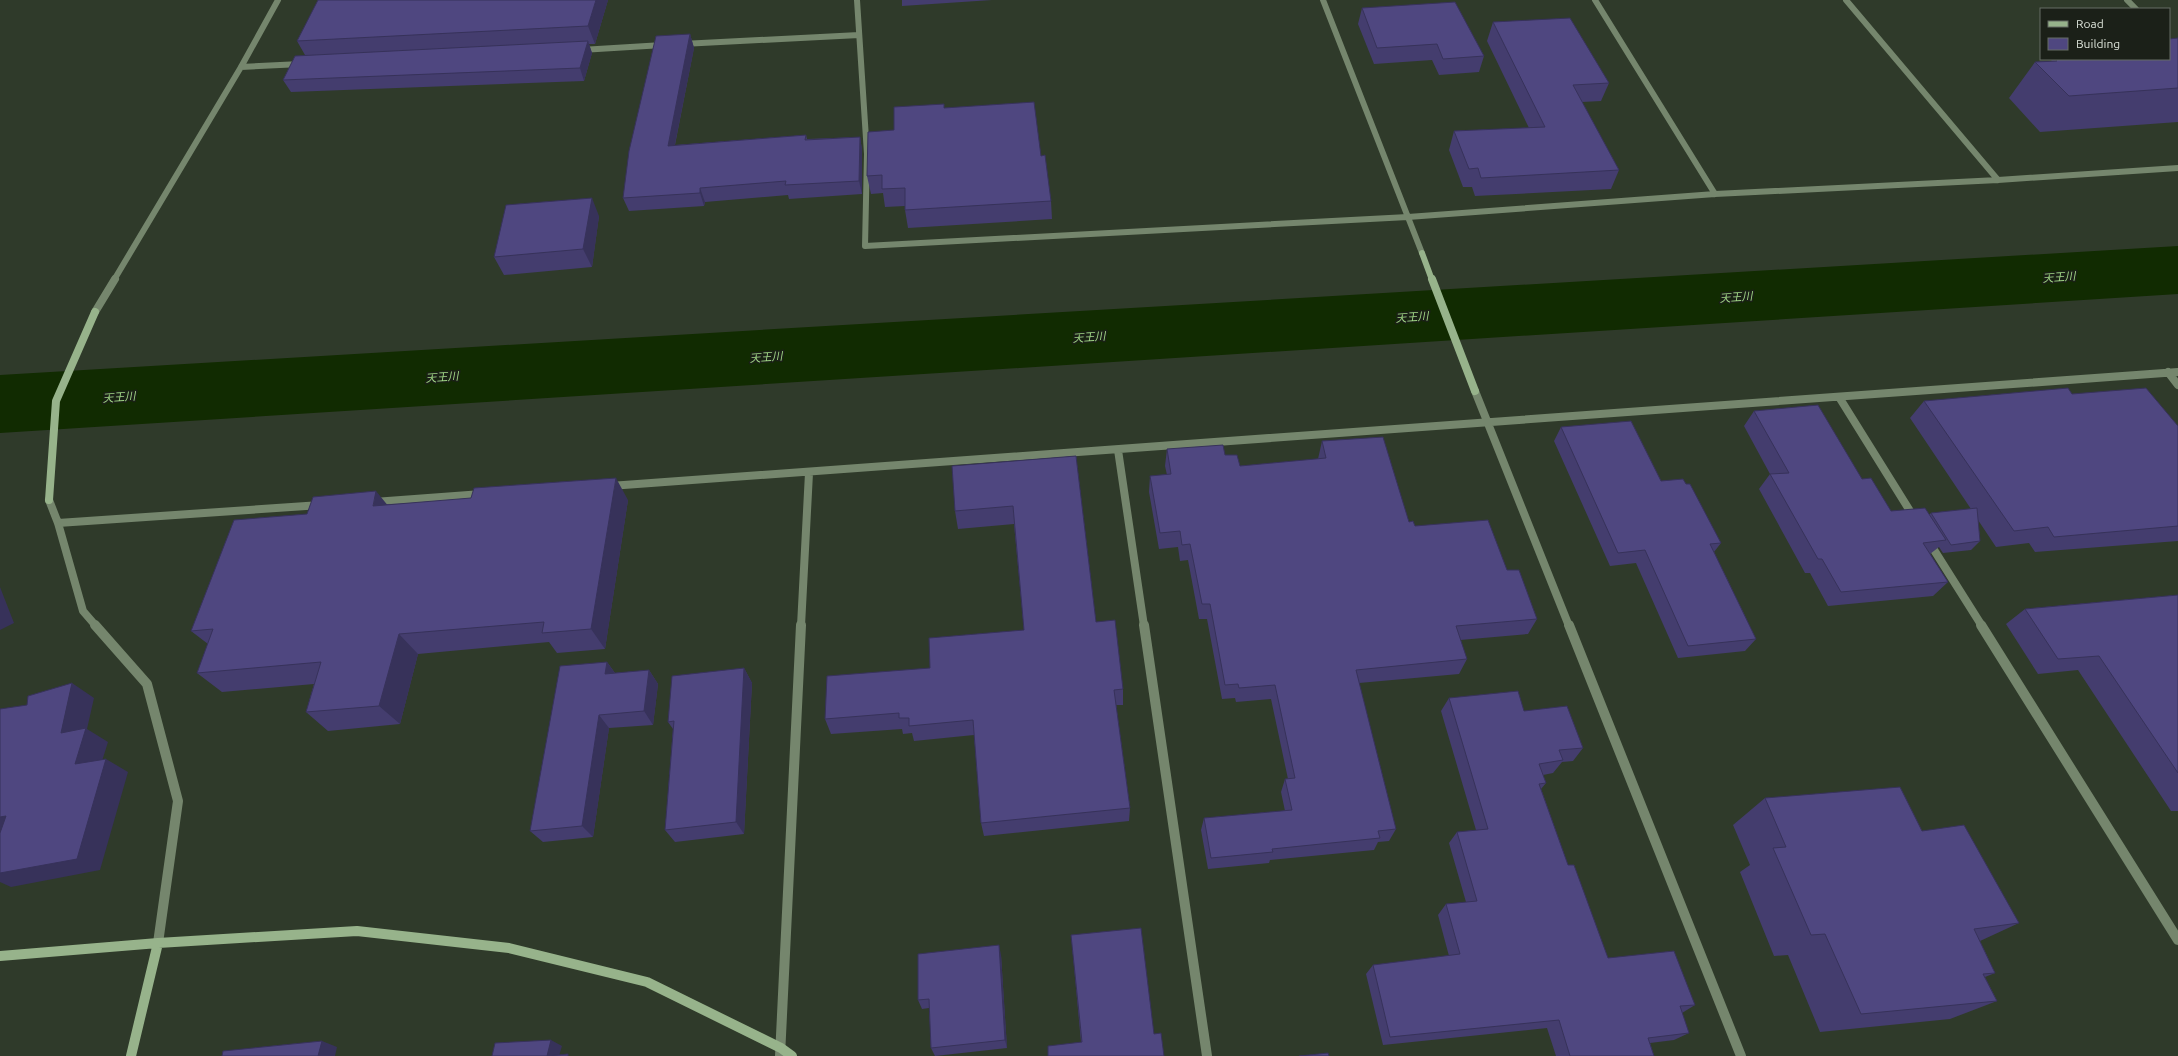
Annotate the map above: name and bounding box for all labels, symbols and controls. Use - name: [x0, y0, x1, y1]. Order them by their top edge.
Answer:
- legend: [2040, 8, 2170, 60]
- text: Road: [2076, 17, 2104, 30]
- text: Building: [2076, 37, 2120, 50]
- water label: 天王川: [2042, 270, 2077, 284]
- water label: 天王川: [1719, 290, 1754, 304]
- water label: 天王川: [1395, 310, 1430, 324]
- water label: 天王川: [1072, 330, 1107, 344]
- water label: 天王川: [749, 350, 784, 364]
- water label: 天王川: [425, 370, 460, 384]
- water label: 天王川: [102, 390, 137, 404]

